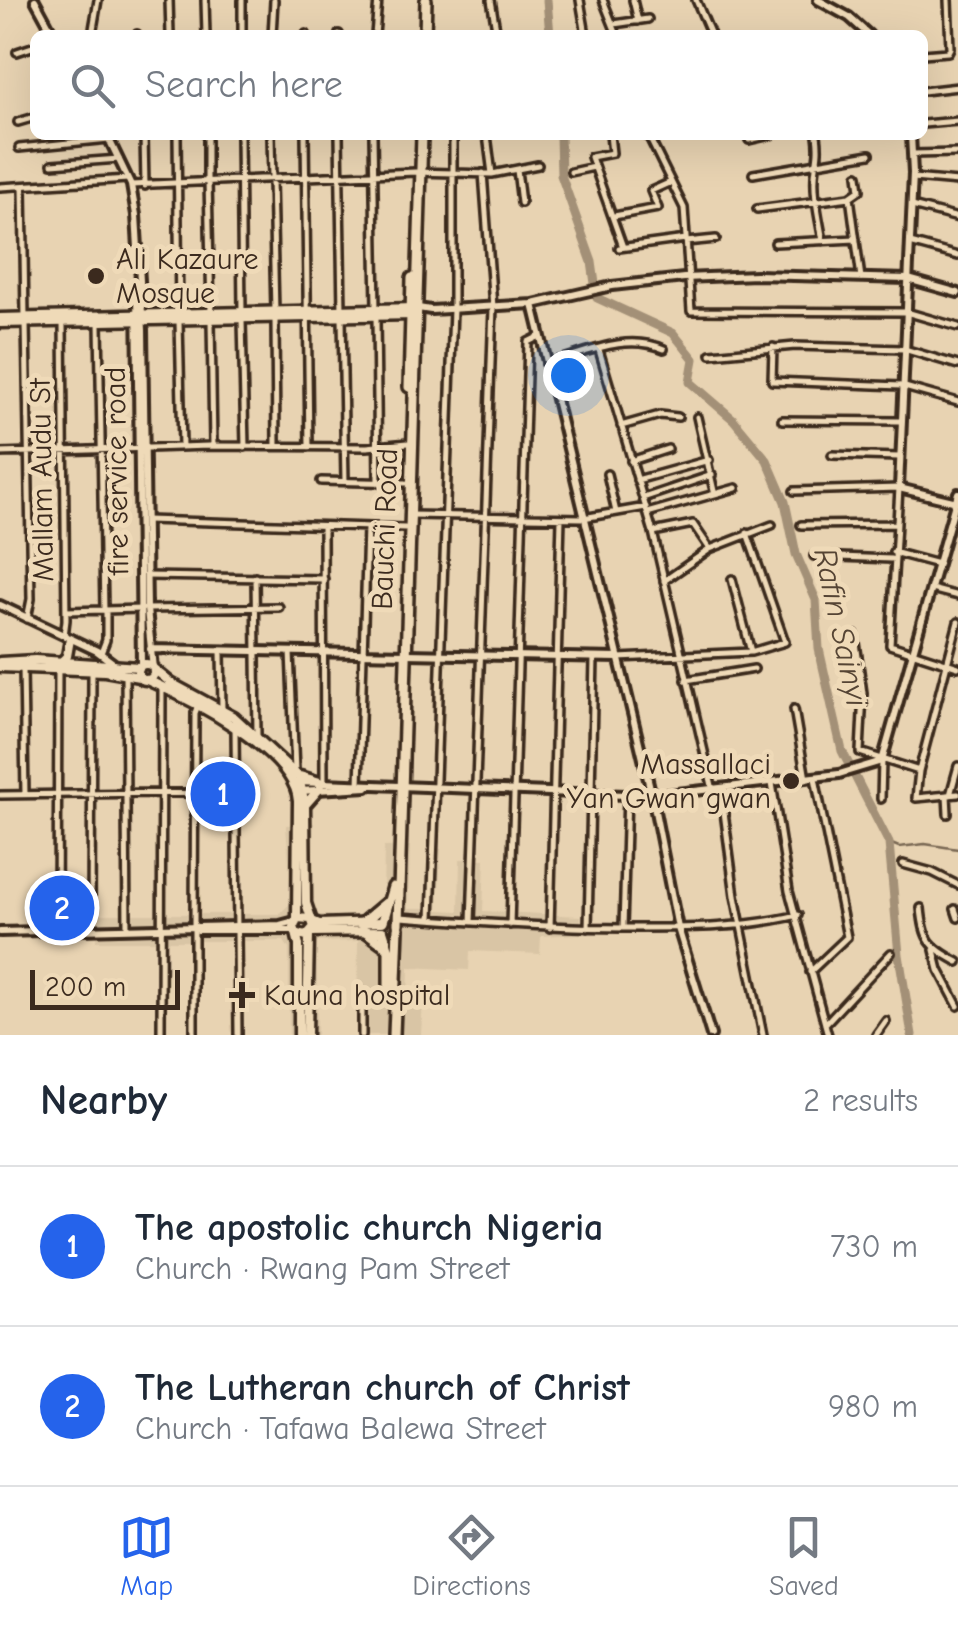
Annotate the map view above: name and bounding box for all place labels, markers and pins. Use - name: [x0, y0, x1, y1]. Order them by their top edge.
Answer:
- place label: Ali Kazaure Mosque: [116, 242, 259, 311]
- marker: Ali Kazaure Mosque: [85, 265, 107, 287]
- place label: Massallaci Yan Gwan gwan: [567, 747, 771, 816]
- pin: 1: [190, 756, 256, 832]
- marker: Massallaci Yan Gwan gwan: [780, 770, 802, 792]
- pin: 2: [30, 870, 94, 946]
- place label: Kauna hospital: [264, 978, 450, 1013]
- marker: Kauna hospital: [229, 982, 255, 1008]

